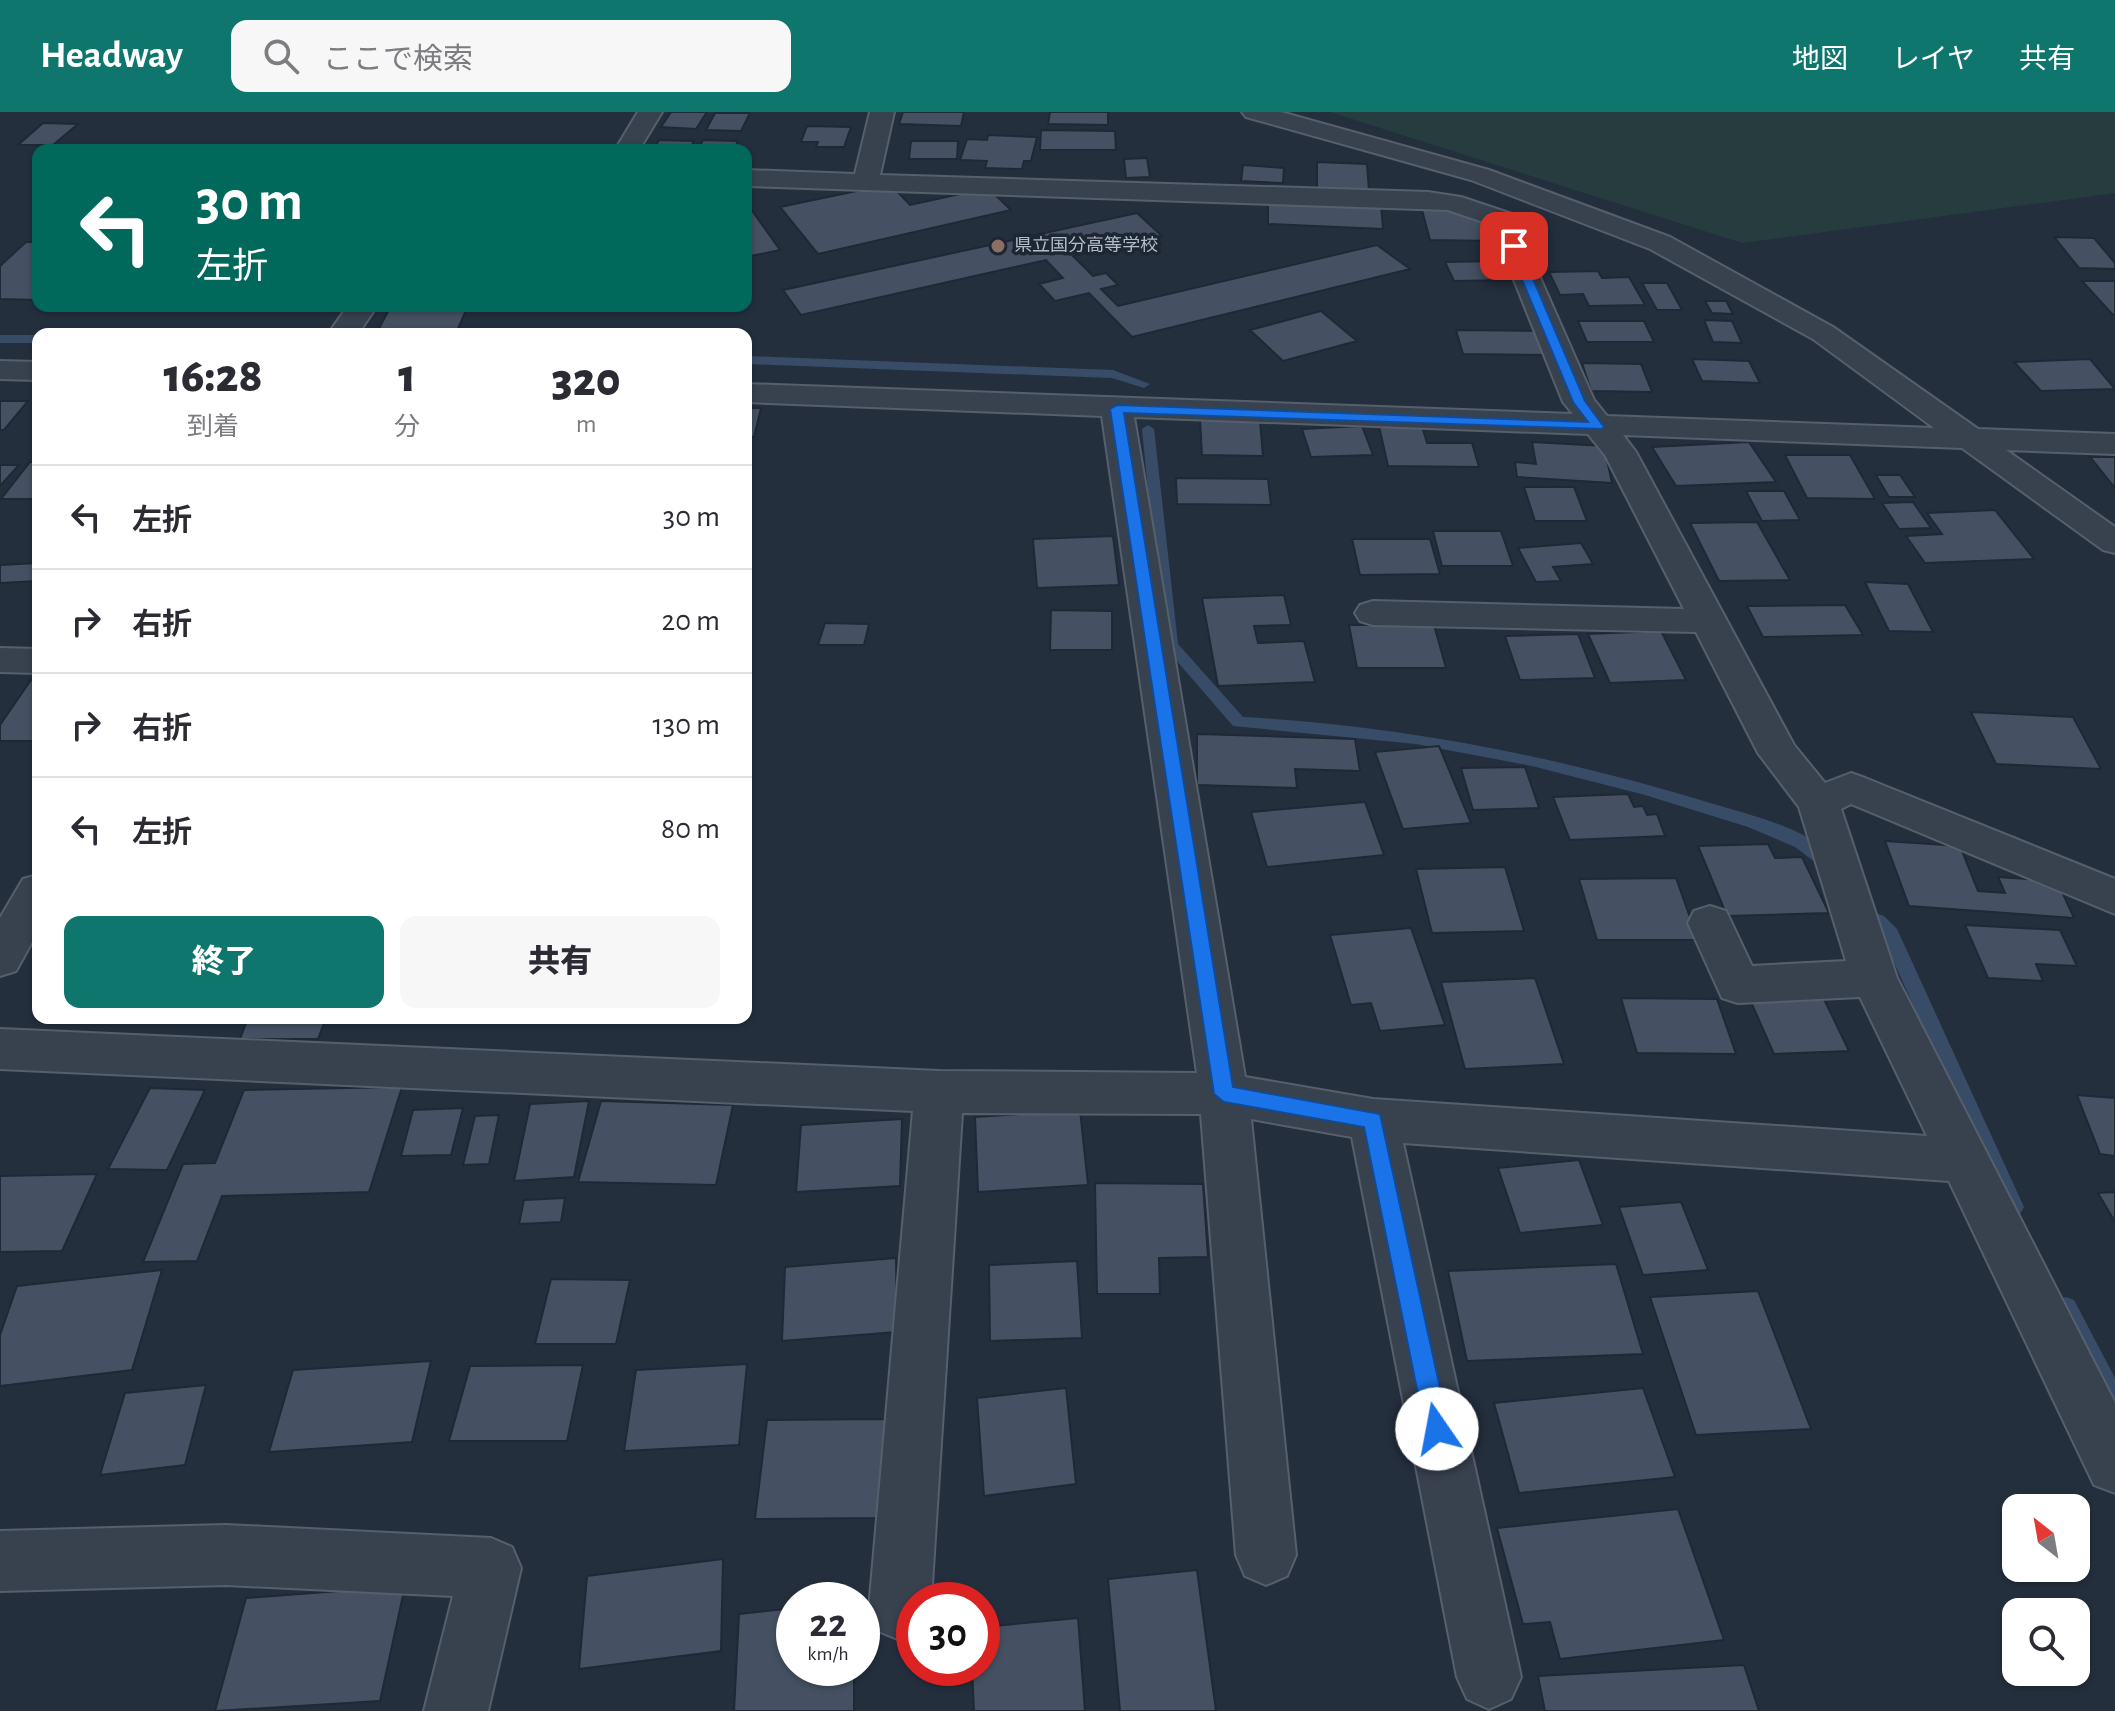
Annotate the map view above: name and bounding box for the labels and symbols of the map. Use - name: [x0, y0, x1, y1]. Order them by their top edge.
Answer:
- pin: [1480, 212, 1548, 280]
- place label: 県立国分高等学校: [1014, 235, 1158, 255]
- marker: 県立国分高等学校: [989, 237, 1007, 255]
- position arrow: [1395, 1387, 1479, 1471]
- north arrow: [2002, 1494, 2090, 1582]
- speed limit sign: 30: [896, 1582, 1000, 1686]

